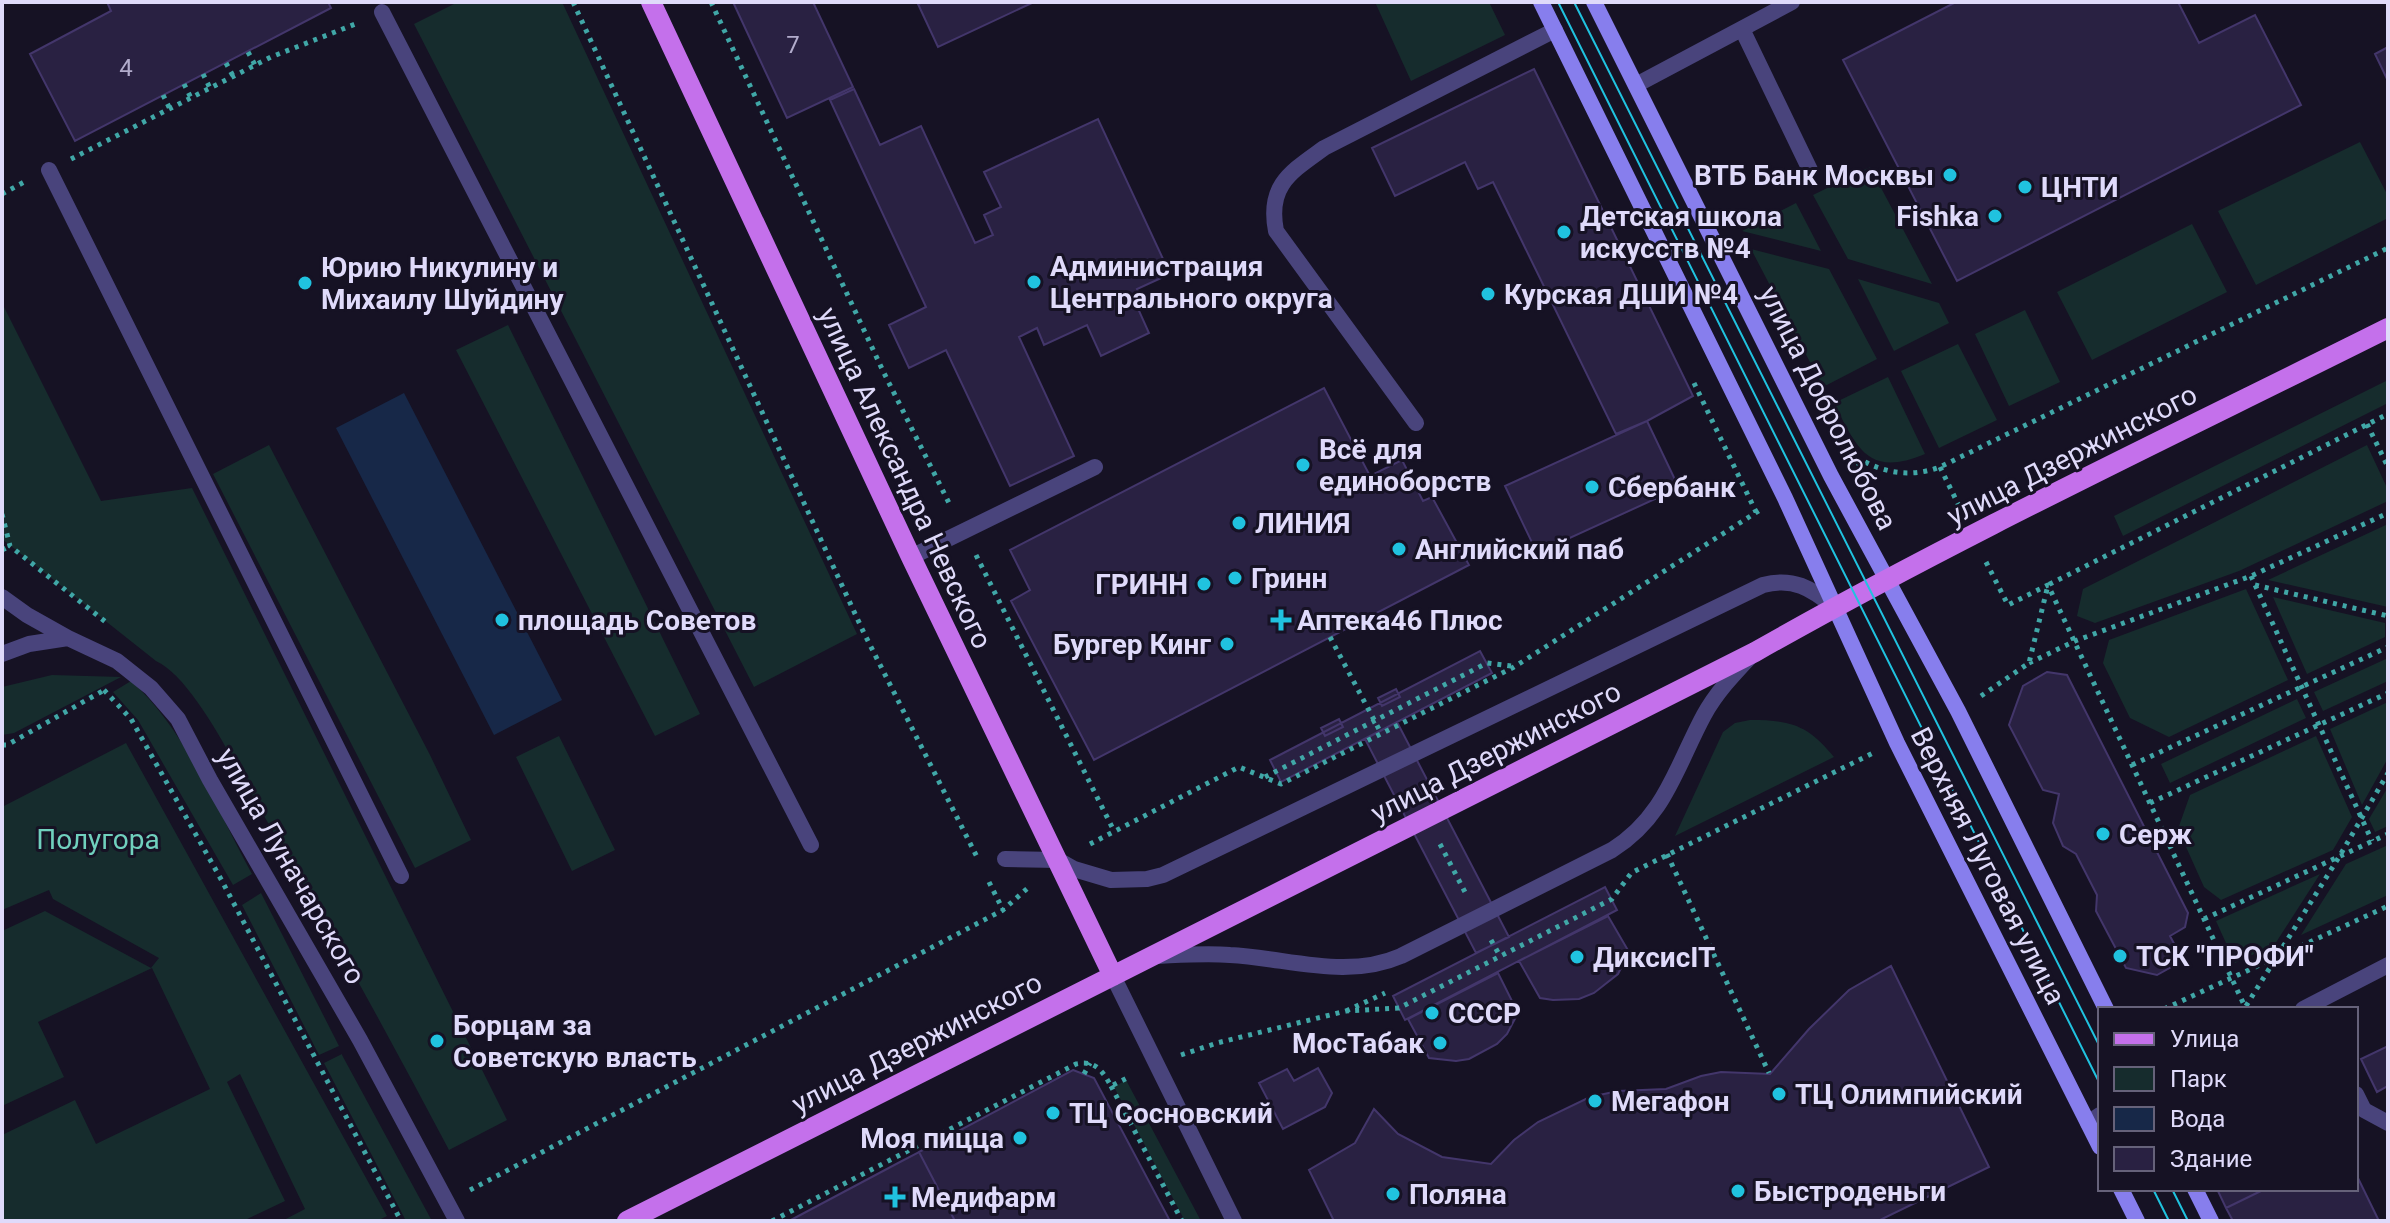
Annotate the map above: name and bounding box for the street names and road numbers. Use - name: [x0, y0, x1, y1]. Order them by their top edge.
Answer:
- street label: улица Добролюбова: [1752, 281, 1904, 535]
- street label: улица Александра Невского: [811, 302, 999, 654]
- street label: улица Дзержинского: [1941, 378, 2203, 532]
- street label: улица Дзержинского: [1365, 675, 1627, 829]
- street label: Верхняя Луговая улица: [1904, 722, 2072, 1010]
- street label: улица Луначарского: [210, 742, 372, 990]
- street label: улица Дзержинского: [786, 966, 1048, 1120]

